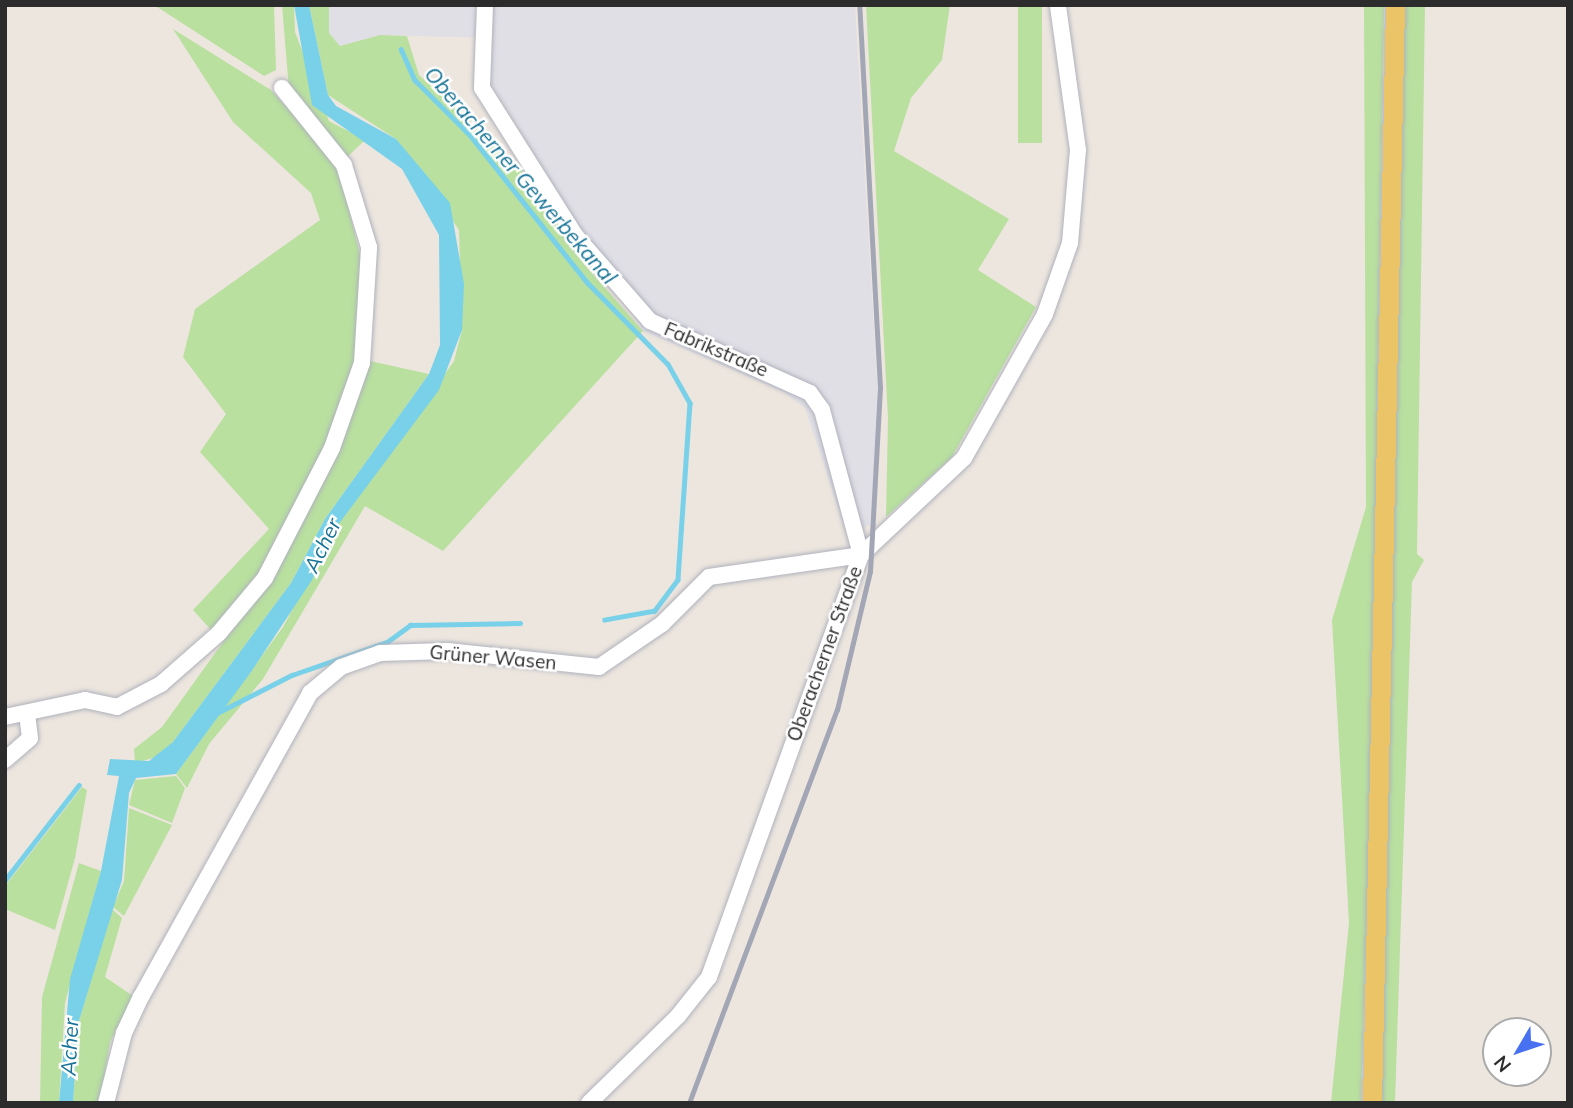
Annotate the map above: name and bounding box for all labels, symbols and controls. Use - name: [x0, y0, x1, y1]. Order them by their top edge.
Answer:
- water label: Oberacherner Gewerbekanal: [420, 61, 622, 289]
- street label: Fabrikstraße: [661, 318, 771, 382]
- water label: Acher: [298, 514, 346, 576]
- street label: Oberacherner Straße: [783, 563, 867, 745]
- street label: Grüner Wasen: [429, 641, 557, 675]
- north arrow: [1482, 1017, 1552, 1087]
- water label: Acher: [55, 1018, 83, 1076]
- text: N: [1488, 1051, 1516, 1077]

